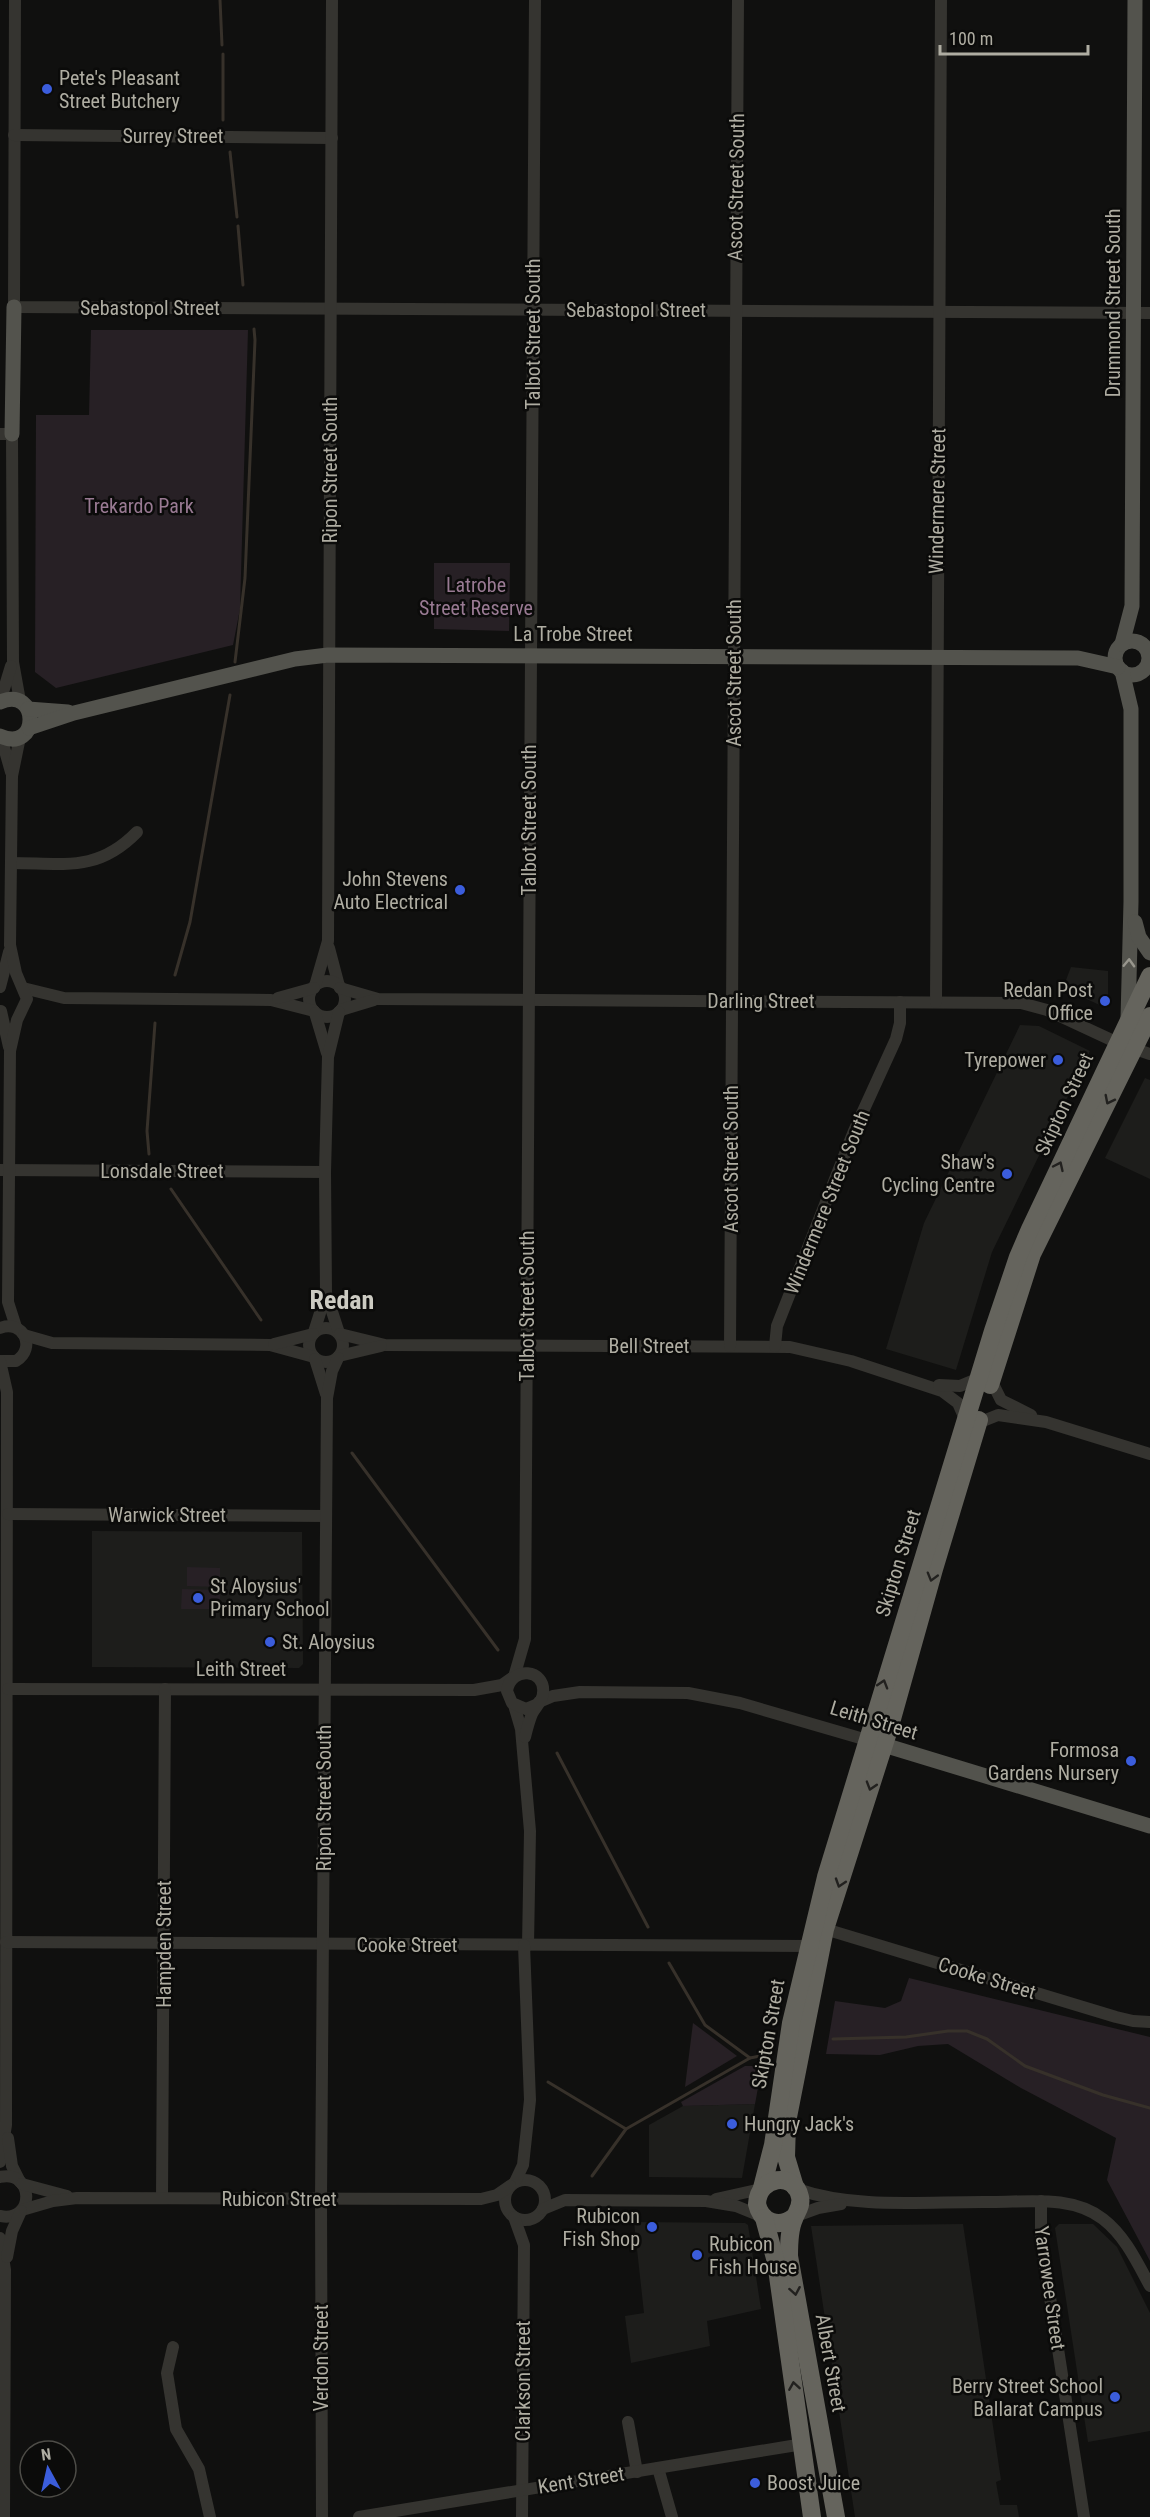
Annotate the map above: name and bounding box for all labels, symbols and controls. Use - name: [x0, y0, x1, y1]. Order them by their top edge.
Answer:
- scale bar: [940, 18, 1088, 56]
- text: 100 m: [949, 28, 993, 49]
- place label: Pete's Pleasant Street Butchery: [59, 66, 180, 113]
- marker: Pete's Pleasant Street Butchery: [40, 82, 54, 96]
- street label: Ascot Street South: [723, 113, 749, 261]
- street label: Surrey Street: [122, 124, 224, 148]
- street label: Drummond Street South: [1101, 209, 1125, 397]
- street label: Talbot Street South: [521, 259, 545, 410]
- street label: Sebastopol Street: [80, 296, 220, 320]
- street label: Sebastopol Street: [566, 298, 706, 322]
- street label: Ripon Street South: [318, 397, 342, 543]
- street label: Windermere Street: [924, 428, 950, 574]
- park label: Trekardo Park: [84, 494, 194, 518]
- park label: Latrobe Street Reserve: [419, 573, 533, 620]
- street label: Ascot Street South: [722, 599, 746, 747]
- street label: La Trobe Street: [513, 622, 633, 646]
- street label: Talbot Street South: [517, 745, 541, 896]
- place label: John Stevens Auto Electrical: [333, 867, 448, 914]
- marker: John Stevens Auto Electrical: [453, 883, 467, 897]
- one-way arrow: [1123, 959, 1136, 968]
- place label: Redan Post Office: [1003, 978, 1093, 1025]
- street label: Darling Street: [707, 989, 815, 1013]
- marker: Redan Post Office: [1098, 994, 1112, 1008]
- place label: Tyrepower: [964, 1048, 1046, 1072]
- street label: Skipton Street: [1030, 1049, 1098, 1159]
- marker: Tyrepower: [1051, 1053, 1065, 1067]
- street label: Ascot Street South: [719, 1085, 743, 1233]
- one-way arrow: [1104, 1094, 1116, 1105]
- street label: Windermere Street South: [779, 1106, 875, 1298]
- place label: Shaw's Cycling Centre: [881, 1150, 995, 1197]
- street label: Lonsdale Street: [100, 1159, 224, 1183]
- one-way arrow: [1052, 1162, 1064, 1173]
- marker: Shaw's Cycling Centre: [1000, 1167, 1014, 1181]
- street label: Talbot Street South: [515, 1231, 539, 1382]
- district label: Redan: [310, 1285, 374, 1315]
- street label: Bell Street: [609, 1334, 690, 1358]
- street label: Warwick Street: [108, 1503, 226, 1527]
- street label: Skipton Street: [870, 1506, 926, 1619]
- one-way arrow: [926, 1571, 939, 1581]
- place label: St Aloysius' Primary School: [210, 1574, 330, 1621]
- marker: St Aloysius' Primary School: [191, 1591, 205, 1605]
- place label: St. Aloysius: [282, 1630, 375, 1654]
- marker: St. Aloysius: [263, 1635, 277, 1649]
- street label: Leith Street: [196, 1657, 286, 1681]
- one-way arrow: [876, 1679, 889, 1690]
- street label: Leith Street: [827, 1695, 921, 1745]
- street label: Ripon Street South: [312, 1725, 336, 1871]
- place label: Formosa Gardens Nursery: [988, 1738, 1119, 1785]
- marker: Formosa Gardens Nursery: [1124, 1754, 1138, 1768]
- one-way arrow: [866, 1780, 878, 1791]
- one-way arrow: [834, 1877, 847, 1888]
- street label: Hampden Street: [152, 1880, 176, 2008]
- street label: Cooke Street: [356, 1933, 458, 1957]
- street label: Cooke Street: [935, 1952, 1039, 2004]
- street label: Skipton Street: [747, 1977, 789, 2091]
- place label: Hungry Jack's: [744, 2112, 854, 2136]
- marker: Hungry Jack's: [725, 2117, 739, 2131]
- street label: Rubicon Street: [221, 2187, 337, 2211]
- place label: Rubicon Fish Shop: [562, 2204, 640, 2251]
- marker: Rubicon Fish Shop: [645, 2220, 659, 2234]
- street label: Yarrowee Street: [1029, 2225, 1071, 2351]
- place label: Rubicon Fish House: [709, 2232, 797, 2279]
- marker: Rubicon Fish House: [690, 2248, 704, 2262]
- one-way arrow: [788, 2286, 801, 2296]
- street label: Verdon Street: [309, 2304, 333, 2412]
- street label: Albert Street: [811, 2312, 851, 2414]
- street label: Clarkson Street: [511, 2320, 535, 2441]
- place label: Berry Street School Ballarat Campus: [952, 2374, 1103, 2421]
- one-way arrow: [789, 2381, 801, 2391]
- marker: Berry Street School Ballarat Campus: [1108, 2390, 1122, 2404]
- north arrow: [18, 2439, 78, 2499]
- text: N: [40, 2445, 52, 2465]
- street label: Kent Street: [536, 2461, 626, 2499]
- place label: Boost Juice: [767, 2471, 860, 2495]
- marker: Boost Juice: [748, 2476, 762, 2490]

